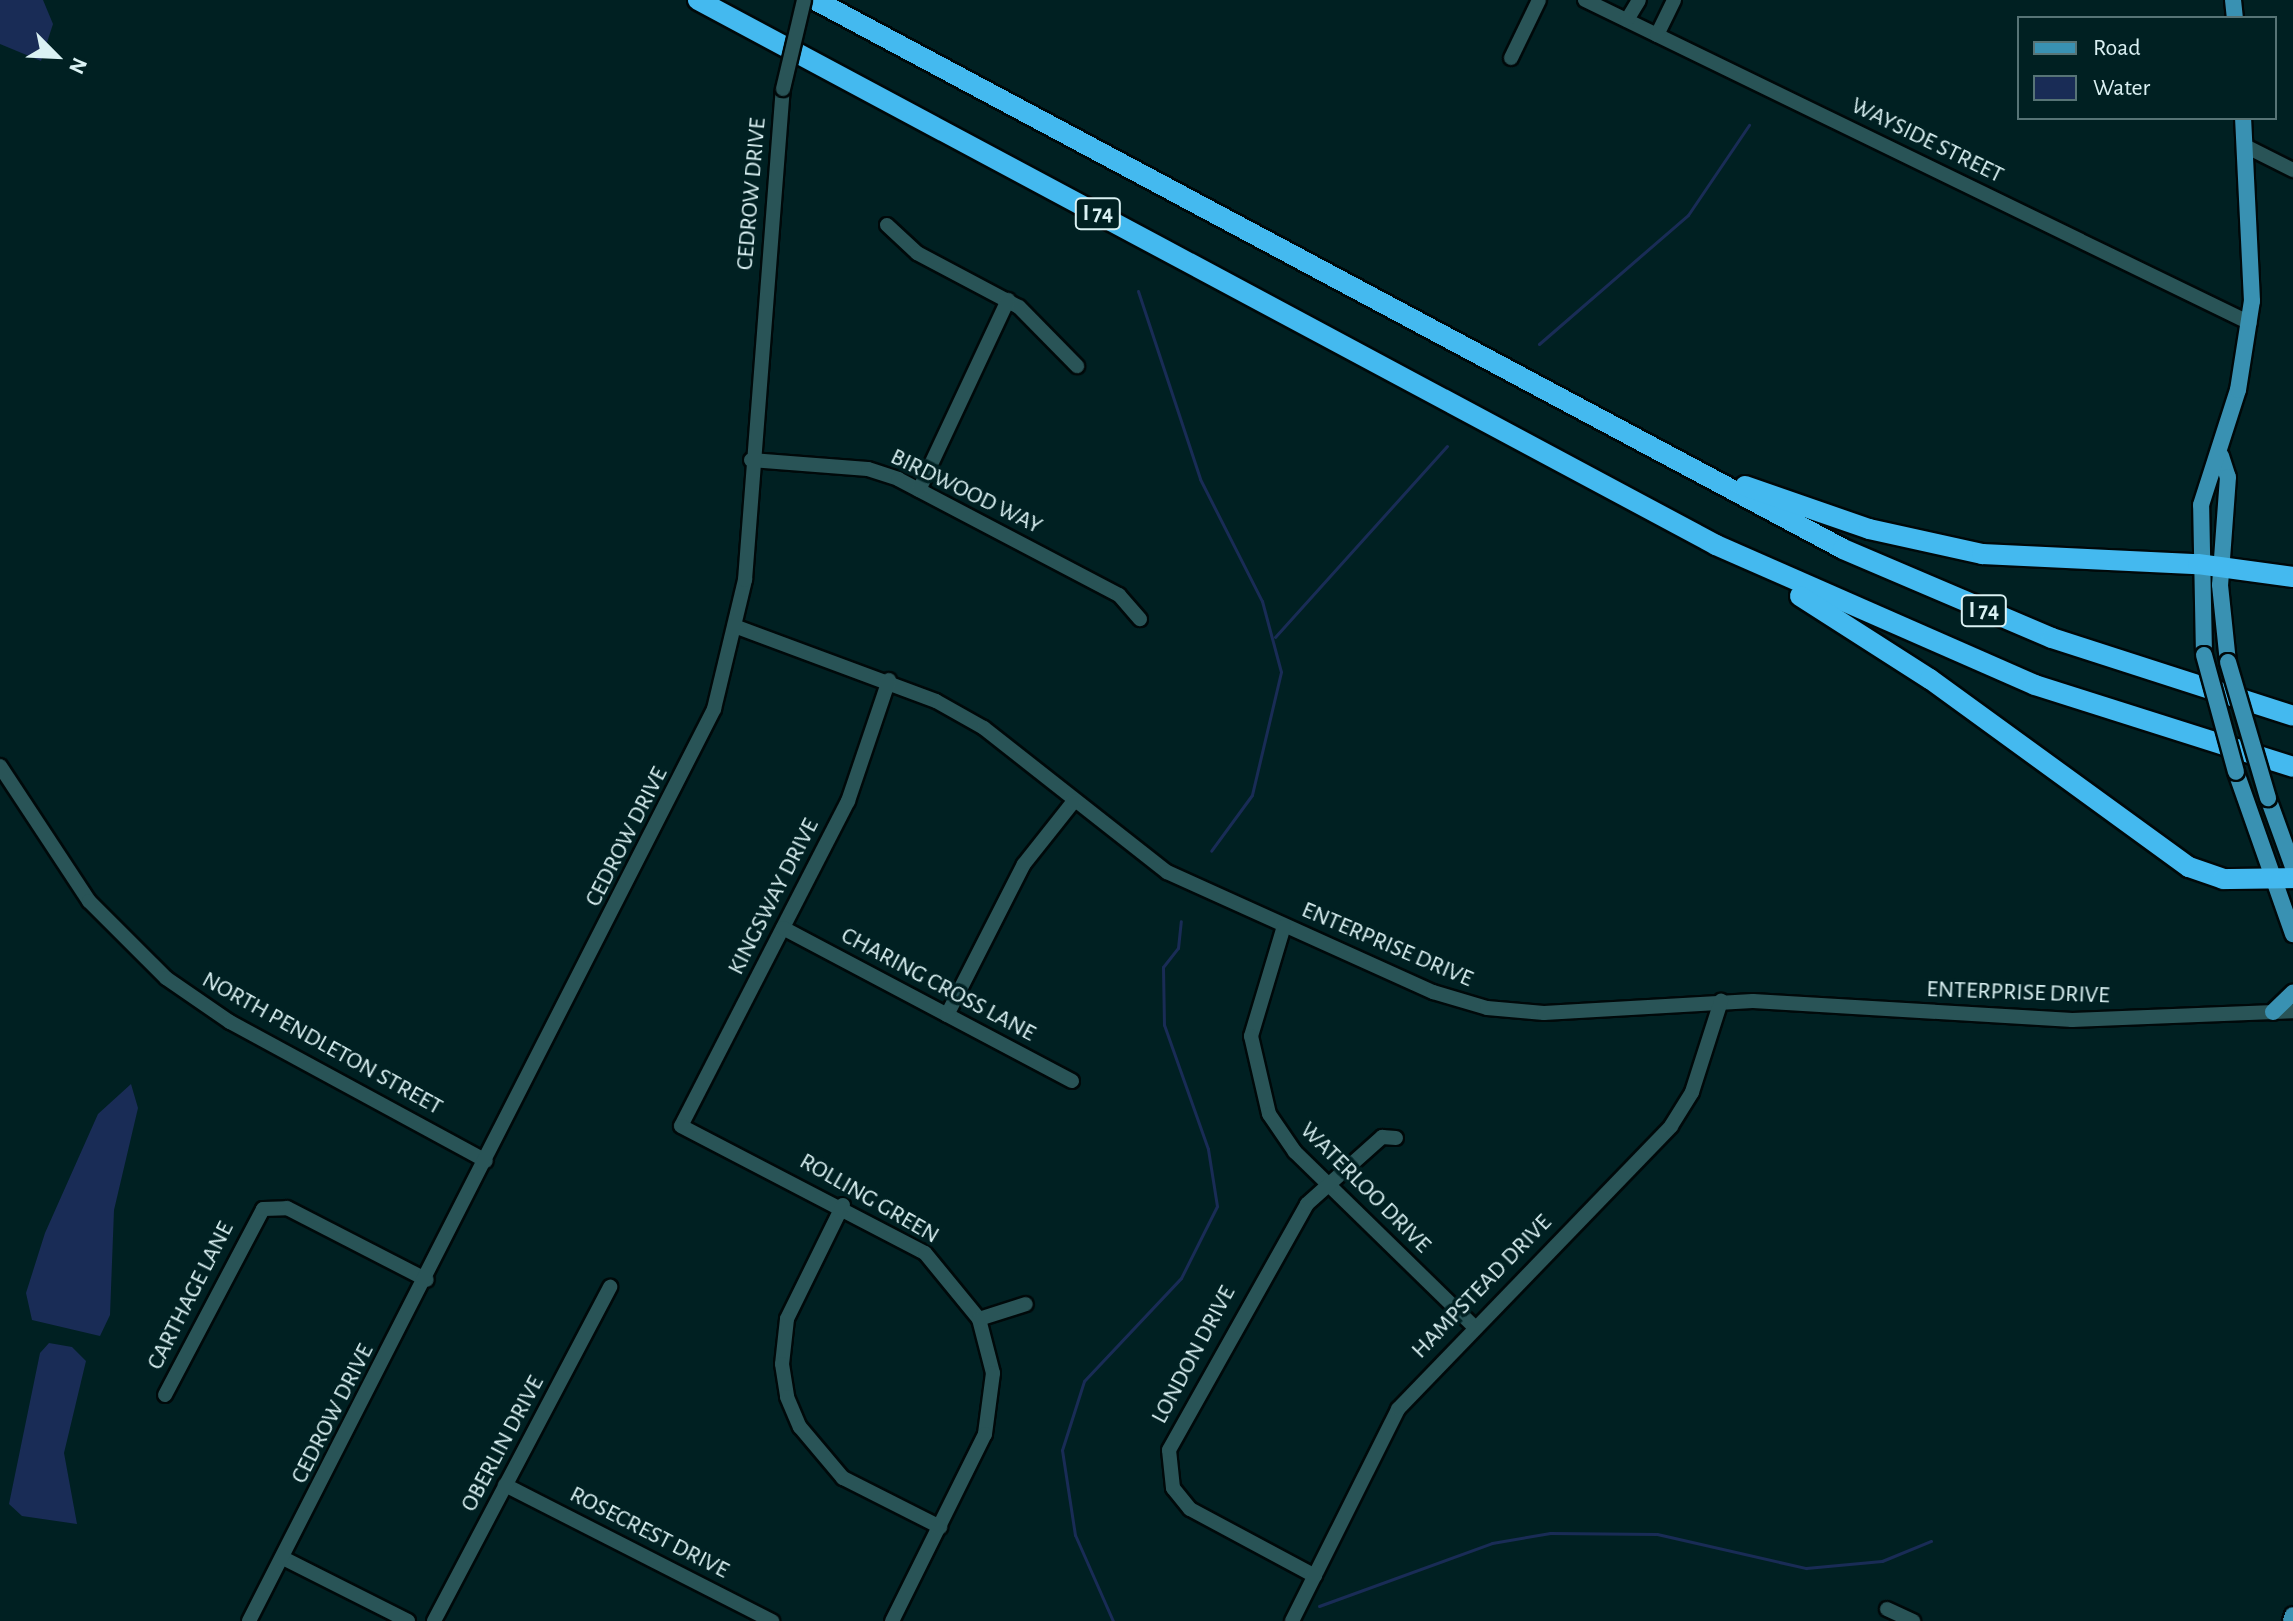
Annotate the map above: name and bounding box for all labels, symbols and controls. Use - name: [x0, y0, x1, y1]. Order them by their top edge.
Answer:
- north arrow: [16, 16, 96, 96]
- legend: [2017, 16, 2277, 120]
- text: Road: [2093, 36, 2141, 60]
- text: N: [65, 54, 91, 77]
- text: Water: [2093, 76, 2150, 100]
- street label: WAYSIDE STREET: [1846, 92, 2008, 190]
- street label: CEDROW DRIVE: [731, 117, 773, 271]
- road number: I 74: [1074, 196, 1122, 232]
- street label: BIRDWOOD WAY: [886, 443, 1046, 541]
- road number: I 74: [1960, 593, 2008, 629]
- street label: CEDROW DRIVE: [579, 762, 675, 912]
- street label: KINGSWAY DRIVE: [722, 814, 826, 980]
- street label: ENTERPRISE DRIVE: [1297, 896, 1477, 994]
- street label: CHARING CROSS LANE: [836, 922, 1040, 1048]
- street label: NORTH PENDLETON STREET: [197, 966, 447, 1122]
- street label: ENTERPRISE DRIVE: [1926, 975, 2110, 1011]
- street label: WATERLOO DRIVE: [1293, 1116, 1437, 1260]
- street label: ROLLING GREEN: [794, 1147, 944, 1251]
- street label: HAMPSTEAD DRIVE: [1406, 1209, 1558, 1365]
- street label: CARTHAGE LANE: [141, 1217, 241, 1375]
- street label: LONDON DRIVE: [1146, 1281, 1242, 1429]
- street label: CEDROW DRIVE: [285, 1339, 381, 1489]
- street label: OBERLIN DRIVE: [455, 1371, 551, 1517]
- street label: ROSECREST DRIVE: [565, 1480, 733, 1586]

